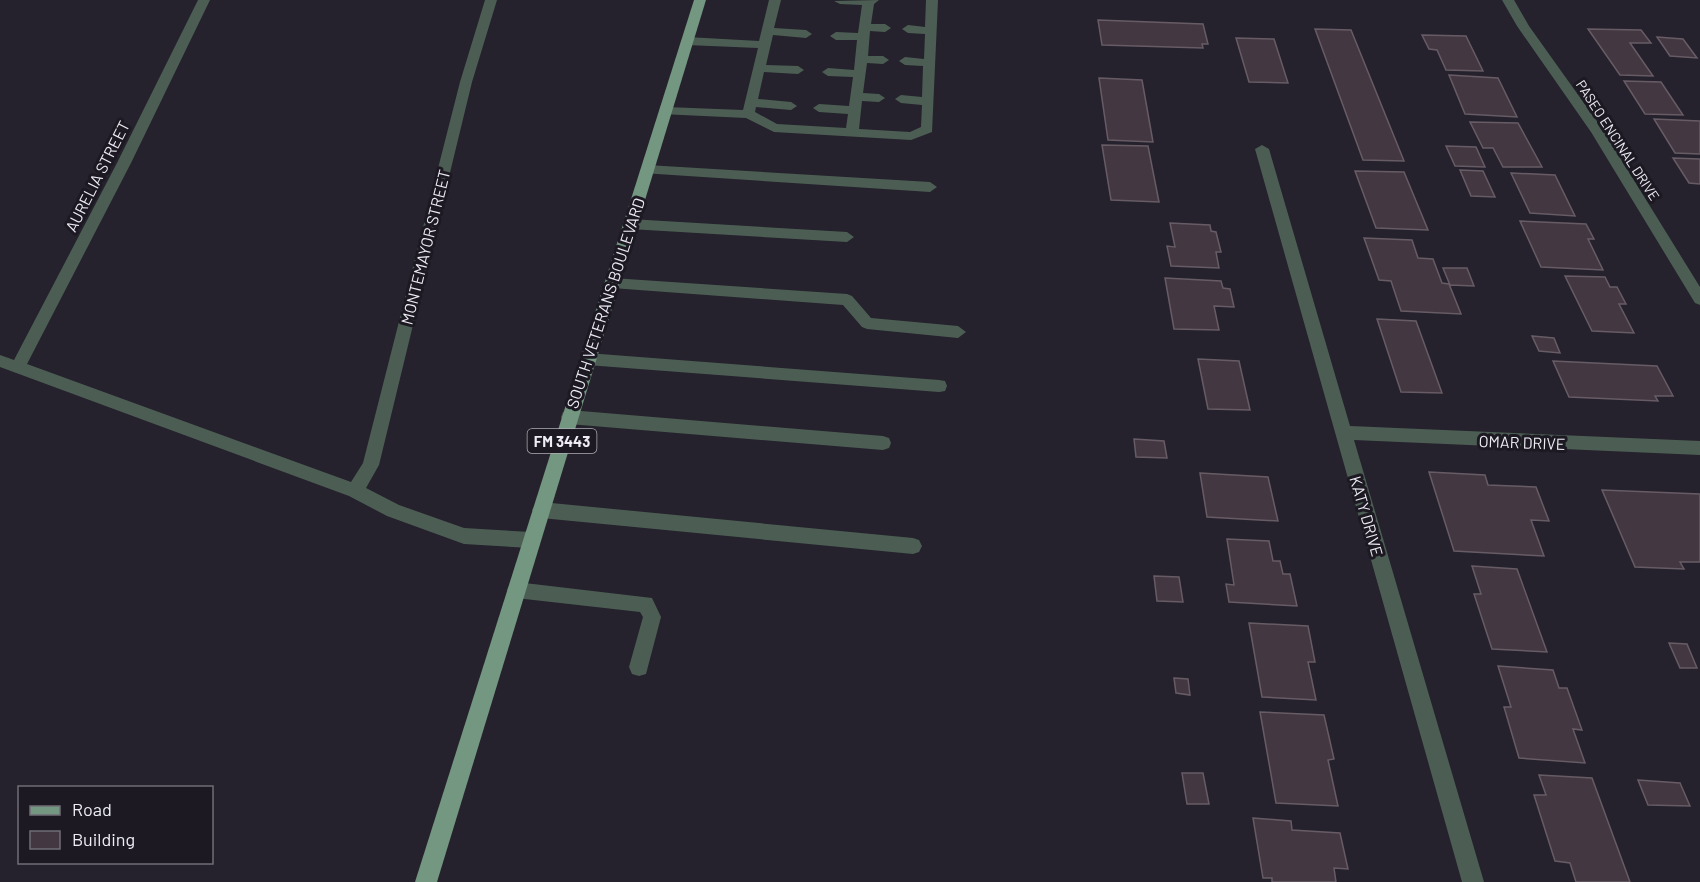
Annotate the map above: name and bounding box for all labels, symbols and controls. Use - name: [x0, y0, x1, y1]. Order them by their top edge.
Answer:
- street label: PASEO ENCINAL DRIVE: [1573, 77, 1663, 203]
- street label: AURELIA STREET: [61, 117, 133, 235]
- street label: MONTEMAYOR STREET: [397, 168, 453, 326]
- street label: SOUTH VETERANS BOULEVARD: [562, 195, 648, 411]
- road number: FM 3443: [528, 429, 596, 453]
- street label: OMAR DRIVE: [1478, 431, 1566, 453]
- street label: KATY DRIVE: [1346, 474, 1388, 558]
- legend: [18, 786, 213, 864]
- text: Road: [72, 798, 112, 820]
- text: Building: [72, 828, 135, 850]

